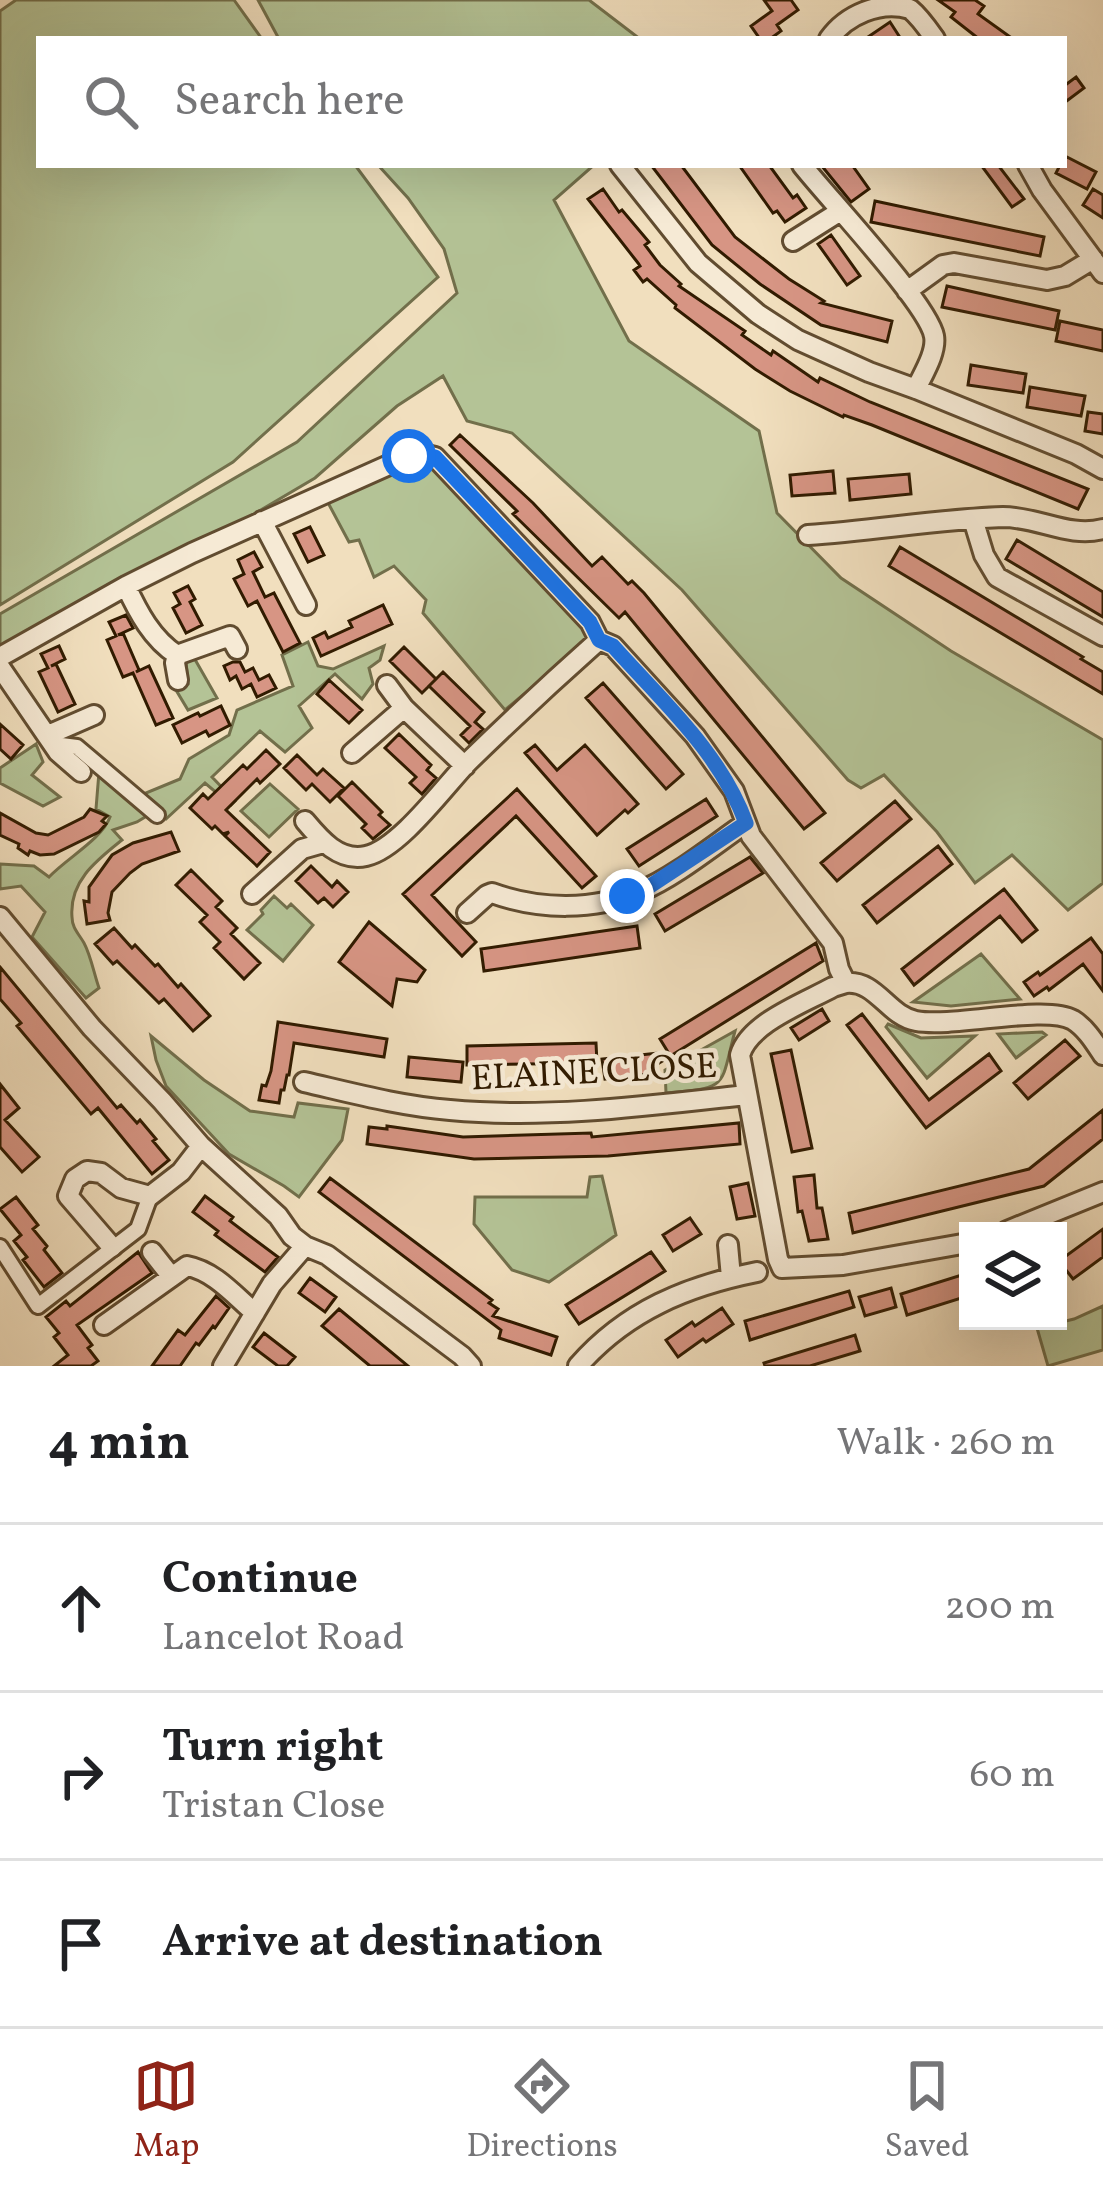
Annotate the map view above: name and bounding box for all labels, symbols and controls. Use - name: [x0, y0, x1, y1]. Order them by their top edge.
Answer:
- search box: [36, 36, 1067, 168]
- icon: search: [78, 69, 144, 135]
- text: Search here: [174, 71, 405, 134]
- route start: [382, 429, 436, 483]
- route end: [600, 869, 654, 923]
- street label: ELAINE CLOSE: [470, 1043, 719, 1105]
- map controls: [959, 1222, 1067, 1330]
- button: layers: [959, 1222, 1067, 1330]
- text: 4 min: [48, 1409, 190, 1480]
- text: Walk · 260 m: [837, 1417, 1055, 1471]
- text: Continue: [162, 1549, 358, 1612]
- icon: ahead: [48, 1575, 114, 1641]
- text: 200 m: [944, 1581, 1055, 1635]
- text: Lancelot Road: [162, 1612, 404, 1666]
- text: Turn right: [162, 1717, 383, 1780]
- icon: right: [48, 1743, 114, 1809]
- text: 60 m: [970, 1749, 1055, 1803]
- text: Tristan Close: [162, 1780, 385, 1834]
- icon: arrive: [48, 1911, 114, 1977]
- text: Arrive at destination: [162, 1912, 603, 1975]
- tab: Map: [133, 2053, 200, 2171]
- tab: Directions: [466, 2053, 618, 2171]
- tab: Saved: [885, 2053, 970, 2171]

